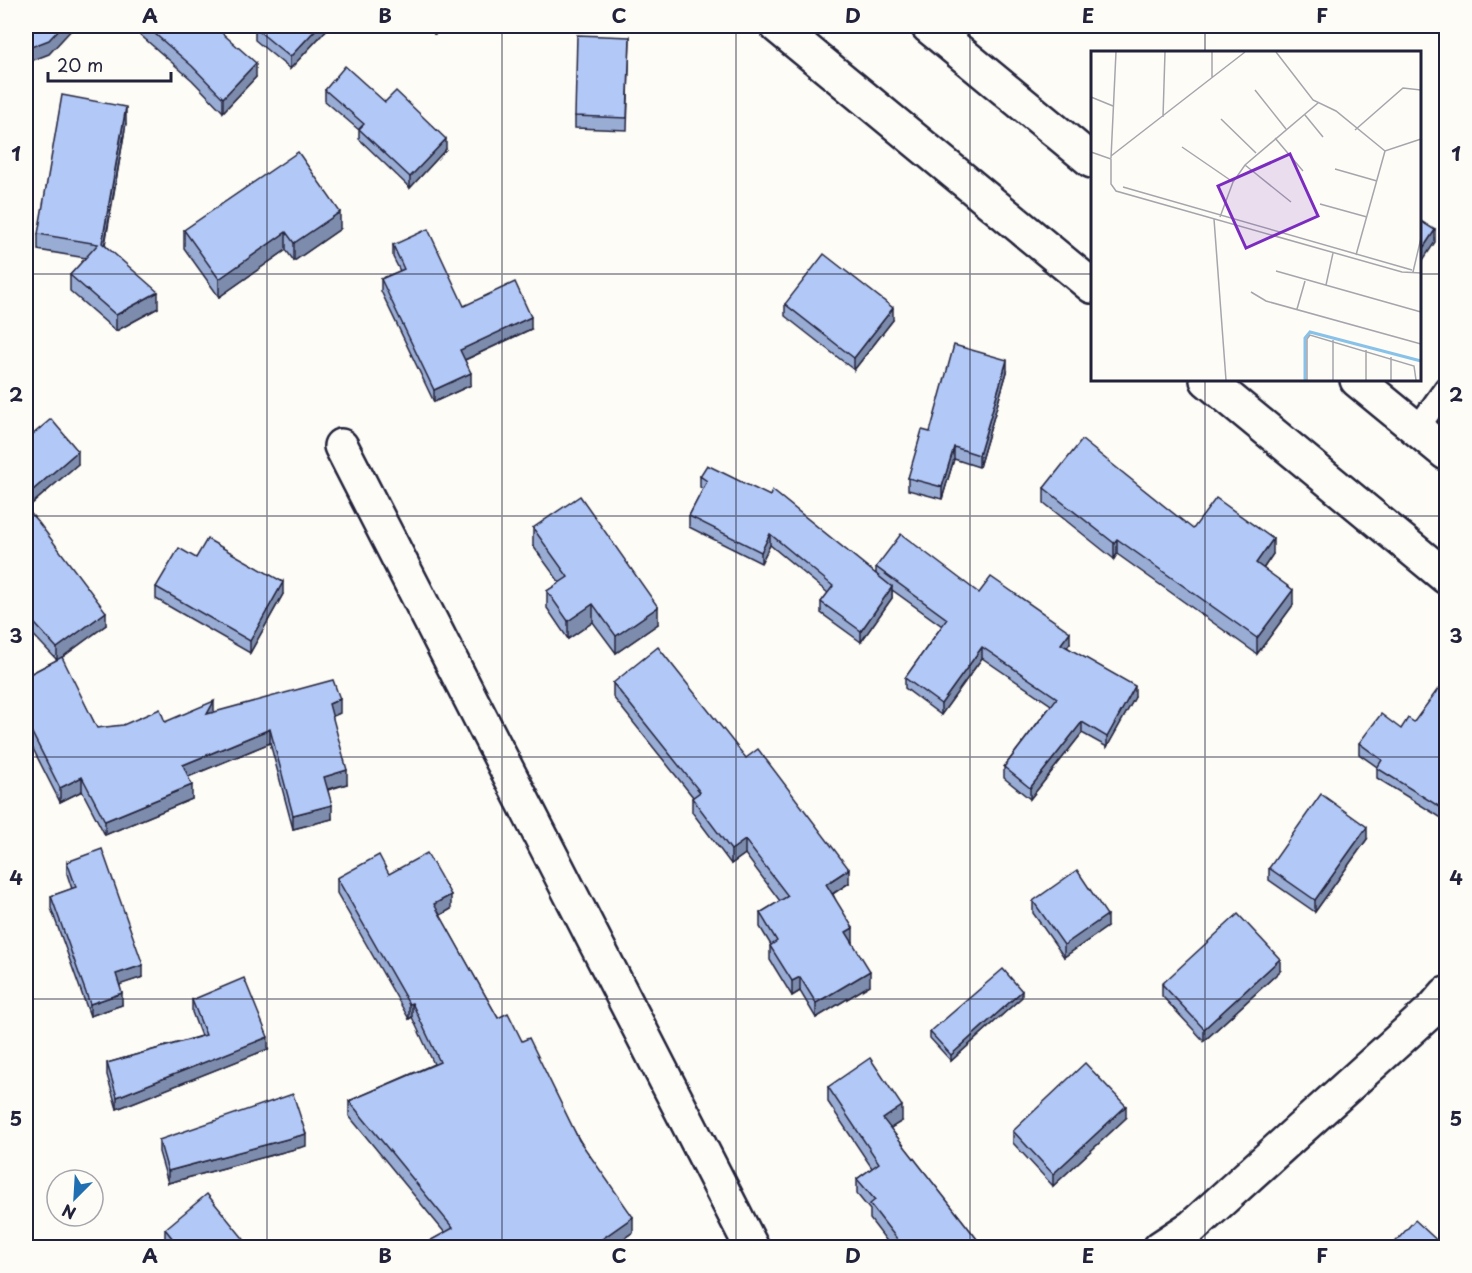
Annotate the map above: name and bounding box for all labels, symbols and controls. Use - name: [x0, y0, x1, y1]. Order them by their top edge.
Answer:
- text: A: [142, 0, 158, 30]
- text: B: [378, 0, 392, 30]
- text: C: [611, 0, 627, 30]
- text: D: [845, 0, 861, 30]
- text: E: [1082, 0, 1094, 30]
- text: F: [1316, 0, 1328, 30]
- scale bar: [48, 45, 171, 83]
- text: 20 m: [57, 51, 103, 78]
- inset map: [1091, 51, 1421, 381]
- text: 1: [11, 138, 21, 168]
- text: 1: [1451, 138, 1461, 168]
- text: 2: [9, 379, 23, 409]
- text: 2: [1449, 379, 1463, 409]
- text: 3: [9, 620, 23, 650]
- text: 3: [1449, 620, 1463, 650]
- text: 4: [9, 862, 23, 892]
- text: 4: [1449, 862, 1463, 892]
- text: 5: [10, 1103, 22, 1133]
- text: 5: [1450, 1103, 1462, 1133]
- north arrow: [45, 1168, 105, 1228]
- text: N: [58, 1199, 79, 1226]
- text: A: [142, 1240, 158, 1270]
- text: B: [378, 1240, 392, 1270]
- text: C: [611, 1240, 627, 1270]
- text: D: [845, 1240, 861, 1270]
- text: E: [1082, 1240, 1094, 1270]
- text: F: [1316, 1240, 1328, 1270]

